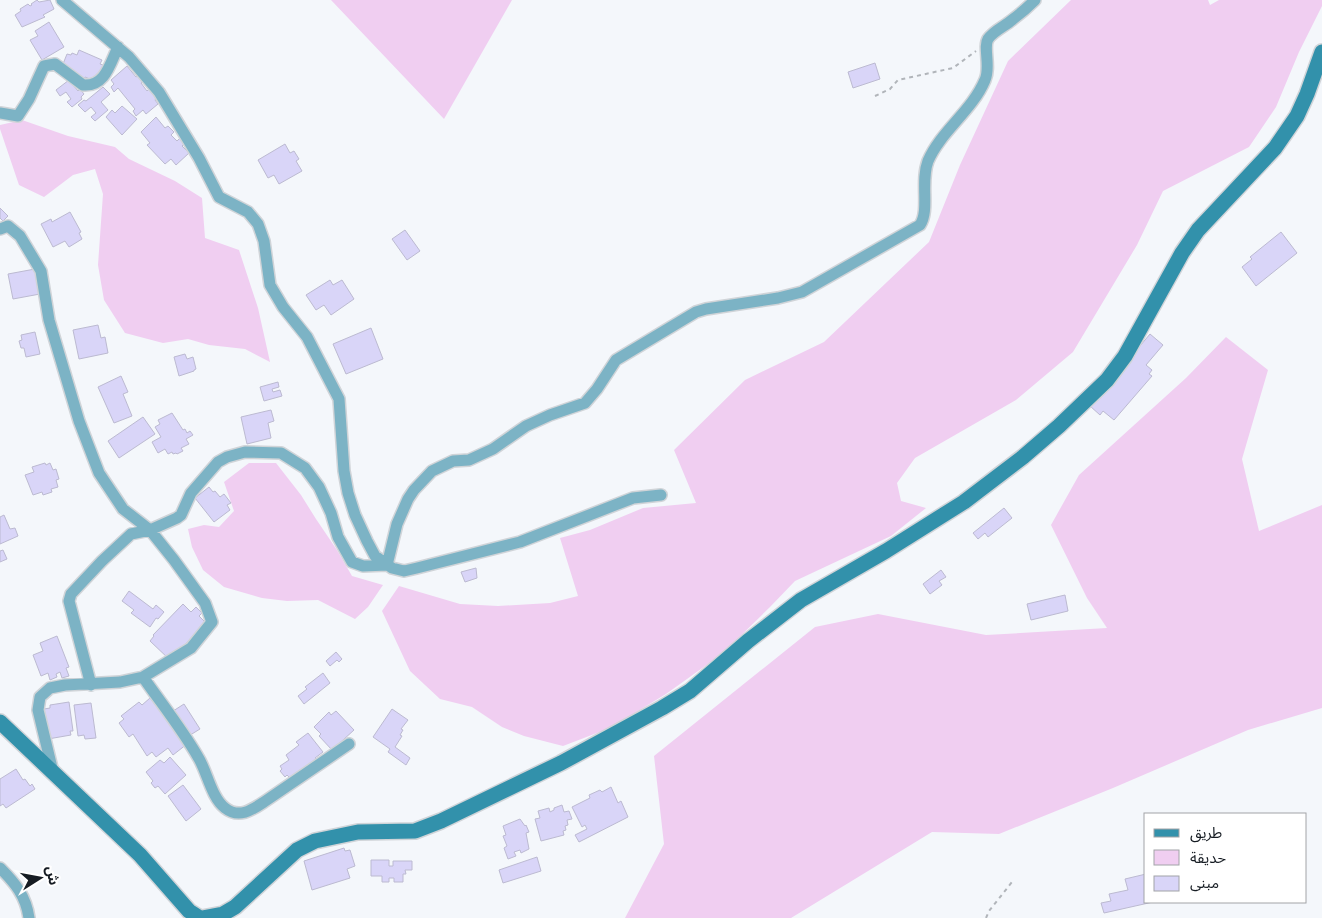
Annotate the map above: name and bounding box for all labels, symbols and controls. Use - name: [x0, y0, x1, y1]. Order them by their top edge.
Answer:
- legend: [1144, 813, 1307, 903]
- text: طريق: [1190, 822, 1222, 843]
- text: حديقة: [1190, 847, 1226, 867]
- north arrow: [15, 853, 65, 903]
- text: ش: [42, 864, 64, 887]
- text: مبنى: [1190, 872, 1219, 892]

